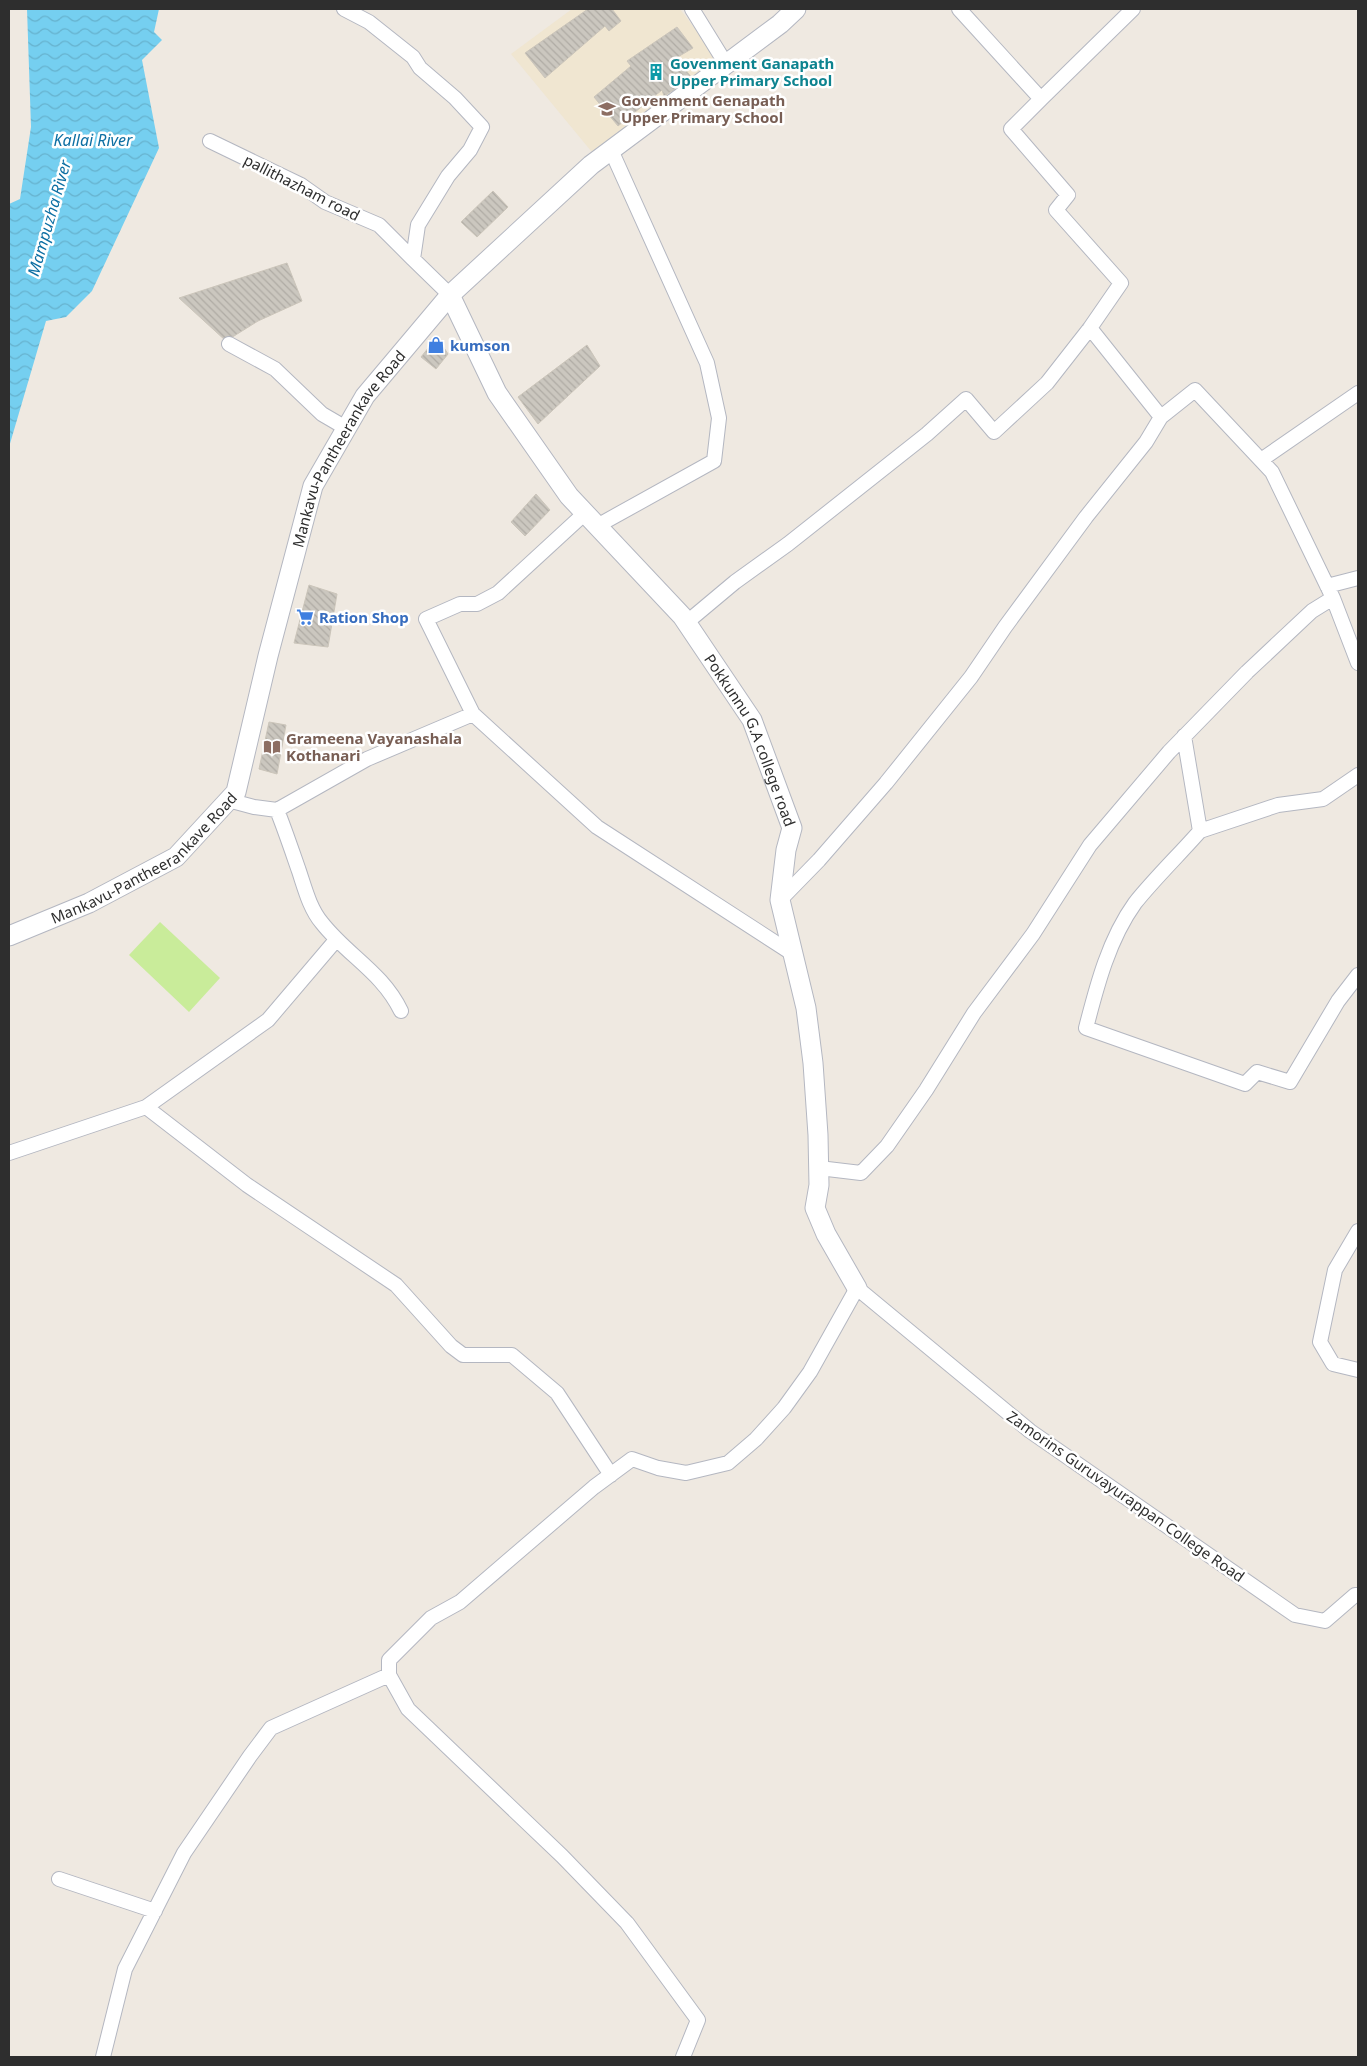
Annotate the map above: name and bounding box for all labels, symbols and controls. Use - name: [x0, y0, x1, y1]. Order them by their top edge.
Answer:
- place label: Govenment Ganapath Upper Primary School: [670, 53, 834, 90]
- building icon: Govenment Ganapath Upper Primary School: [646, 62, 666, 82]
- place label: Govenment Genapath Upper Primary School: [621, 90, 785, 127]
- school or university icon: Govenment Genapath Upper Primary School: [597, 99, 617, 119]
- water label: Kallai River: [54, 129, 133, 151]
- street label: pallithazham road: [241, 149, 363, 225]
- water label: Mampuzha River: [22, 157, 76, 279]
- shop icon: kumson: [426, 335, 446, 355]
- place label: kumson: [450, 335, 510, 355]
- street label: Mankavu-Pantheerankave Road: [287, 346, 409, 549]
- supermarket icon: Ration Shop: [295, 607, 315, 627]
- place label: Ration Shop: [319, 607, 409, 627]
- street label: Pokkunnu G.A college road: [700, 650, 801, 829]
- place label: Grameena Vayanashala Kothanari: [286, 728, 462, 765]
- library icon: Grameena Vayanashala Kothanari: [262, 737, 282, 757]
- street label: Mankavu-Pantheerankave Road: [48, 788, 241, 928]
- street label: Zamorins Guruvayurappan College Road: [1003, 1406, 1249, 1586]

